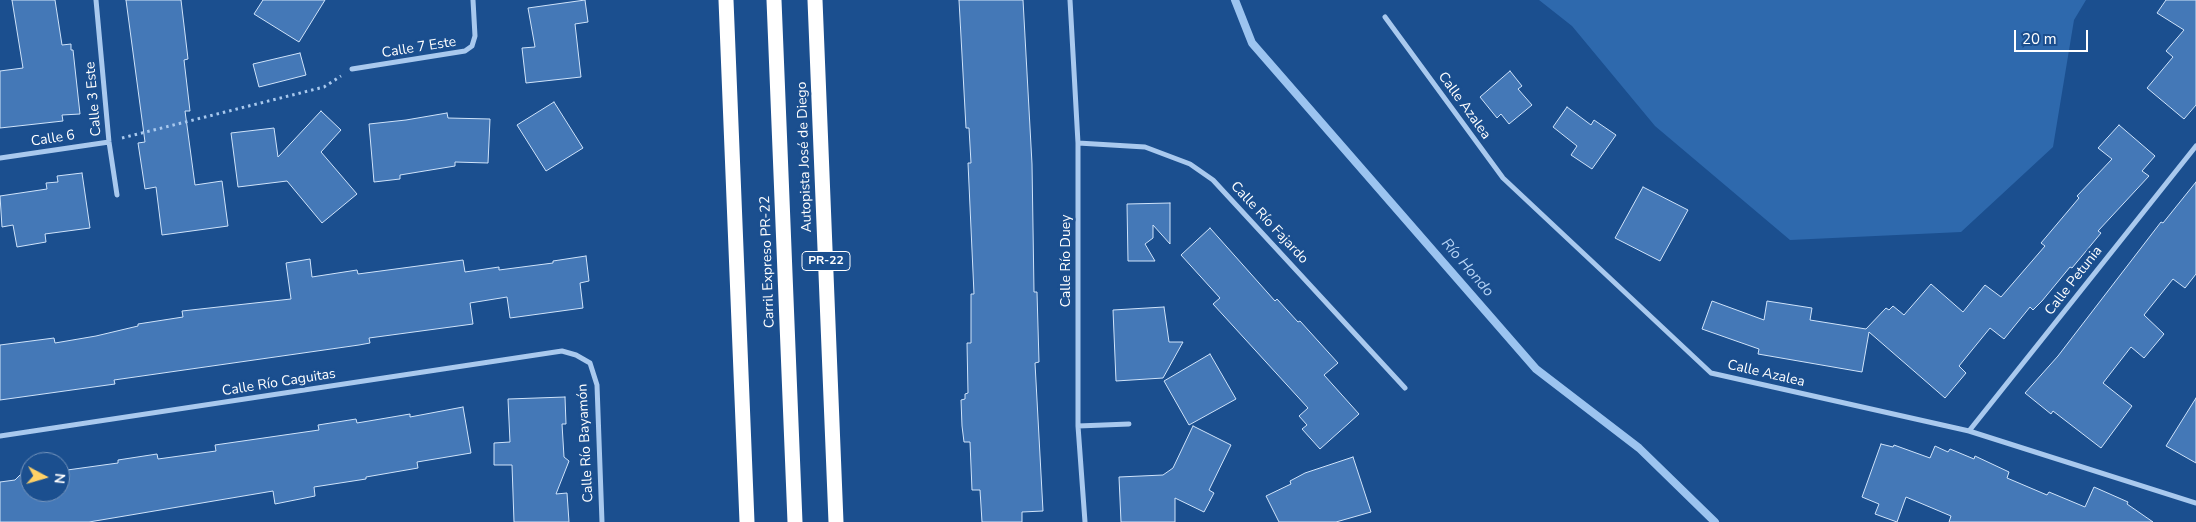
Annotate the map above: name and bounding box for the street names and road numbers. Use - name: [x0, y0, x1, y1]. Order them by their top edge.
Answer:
- street label: Calle 7 Este: [381, 34, 457, 62]
- street label: Calle 3 Este: [82, 61, 106, 137]
- street label: Calle Azalea: [1434, 69, 1494, 143]
- street label: Autopista José de Diego: [794, 81, 816, 233]
- street label: Calle 6: [30, 127, 76, 151]
- street label: Calle Río Fajardo: [1227, 178, 1311, 268]
- street label: Carril Expreso PR-22: [757, 195, 779, 329]
- street label: Calle Río Duey: [1059, 215, 1075, 307]
- street label: Calle Petunia: [2042, 243, 2106, 319]
- road number: PR-22: [802, 252, 850, 270]
- street label: Calle Azalea: [1726, 357, 1806, 391]
- street label: Calle Río Caguitas: [221, 366, 337, 400]
- street label: Calle Río Bayamón: [575, 383, 597, 503]

